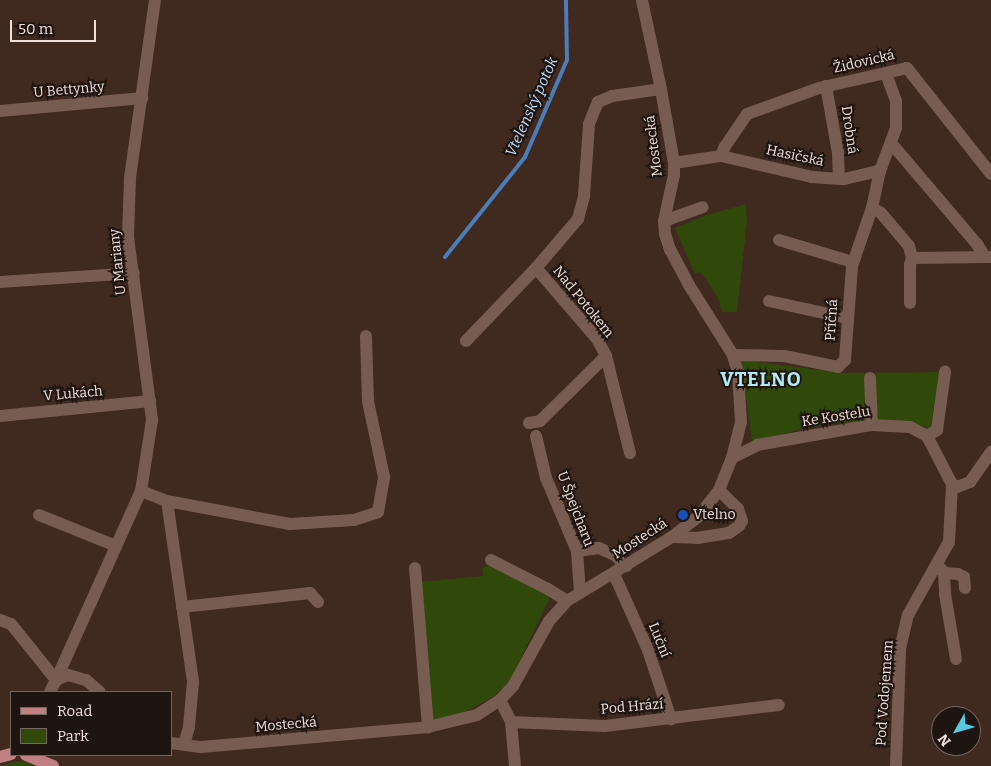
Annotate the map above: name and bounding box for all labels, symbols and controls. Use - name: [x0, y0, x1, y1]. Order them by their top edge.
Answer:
- scale bar: [12, 10, 99, 42]
- text: 50 m: [18, 20, 53, 38]
- street label: Židovická: [832, 47, 896, 77]
- water label: Vtelenský potok: [502, 54, 562, 160]
- street label: U Bettynky: [33, 79, 105, 101]
- street label: Drobná: [837, 105, 861, 155]
- street label: Mostecká: [642, 114, 666, 178]
- street label: Hasičská: [765, 142, 825, 170]
- street label: U Mariany: [106, 228, 130, 296]
- street label: Nad Potokem: [549, 263, 617, 341]
- street label: Příčná: [822, 299, 842, 341]
- district label: VTELNO: [720, 369, 802, 391]
- street label: V Lukách: [43, 383, 103, 405]
- street label: Ke Kostelu: [801, 403, 871, 431]
- street label: U Špejcharu: [553, 469, 597, 549]
- place label: Vtelno: [693, 507, 736, 523]
- marker: Vtelno: [677, 509, 689, 521]
- street label: Mostecká: [610, 515, 670, 563]
- street label: Luční: [644, 620, 674, 660]
- street label: Pod Vodojemem: [873, 639, 897, 747]
- legend: [10, 691, 172, 756]
- street label: Pod Hrází: [600, 696, 664, 718]
- text: Road: [57, 702, 92, 720]
- north arrow: [931, 706, 981, 756]
- street label: Mostecká: [255, 714, 317, 736]
- text: Park: [57, 727, 89, 745]
- text: N: [935, 730, 955, 749]

